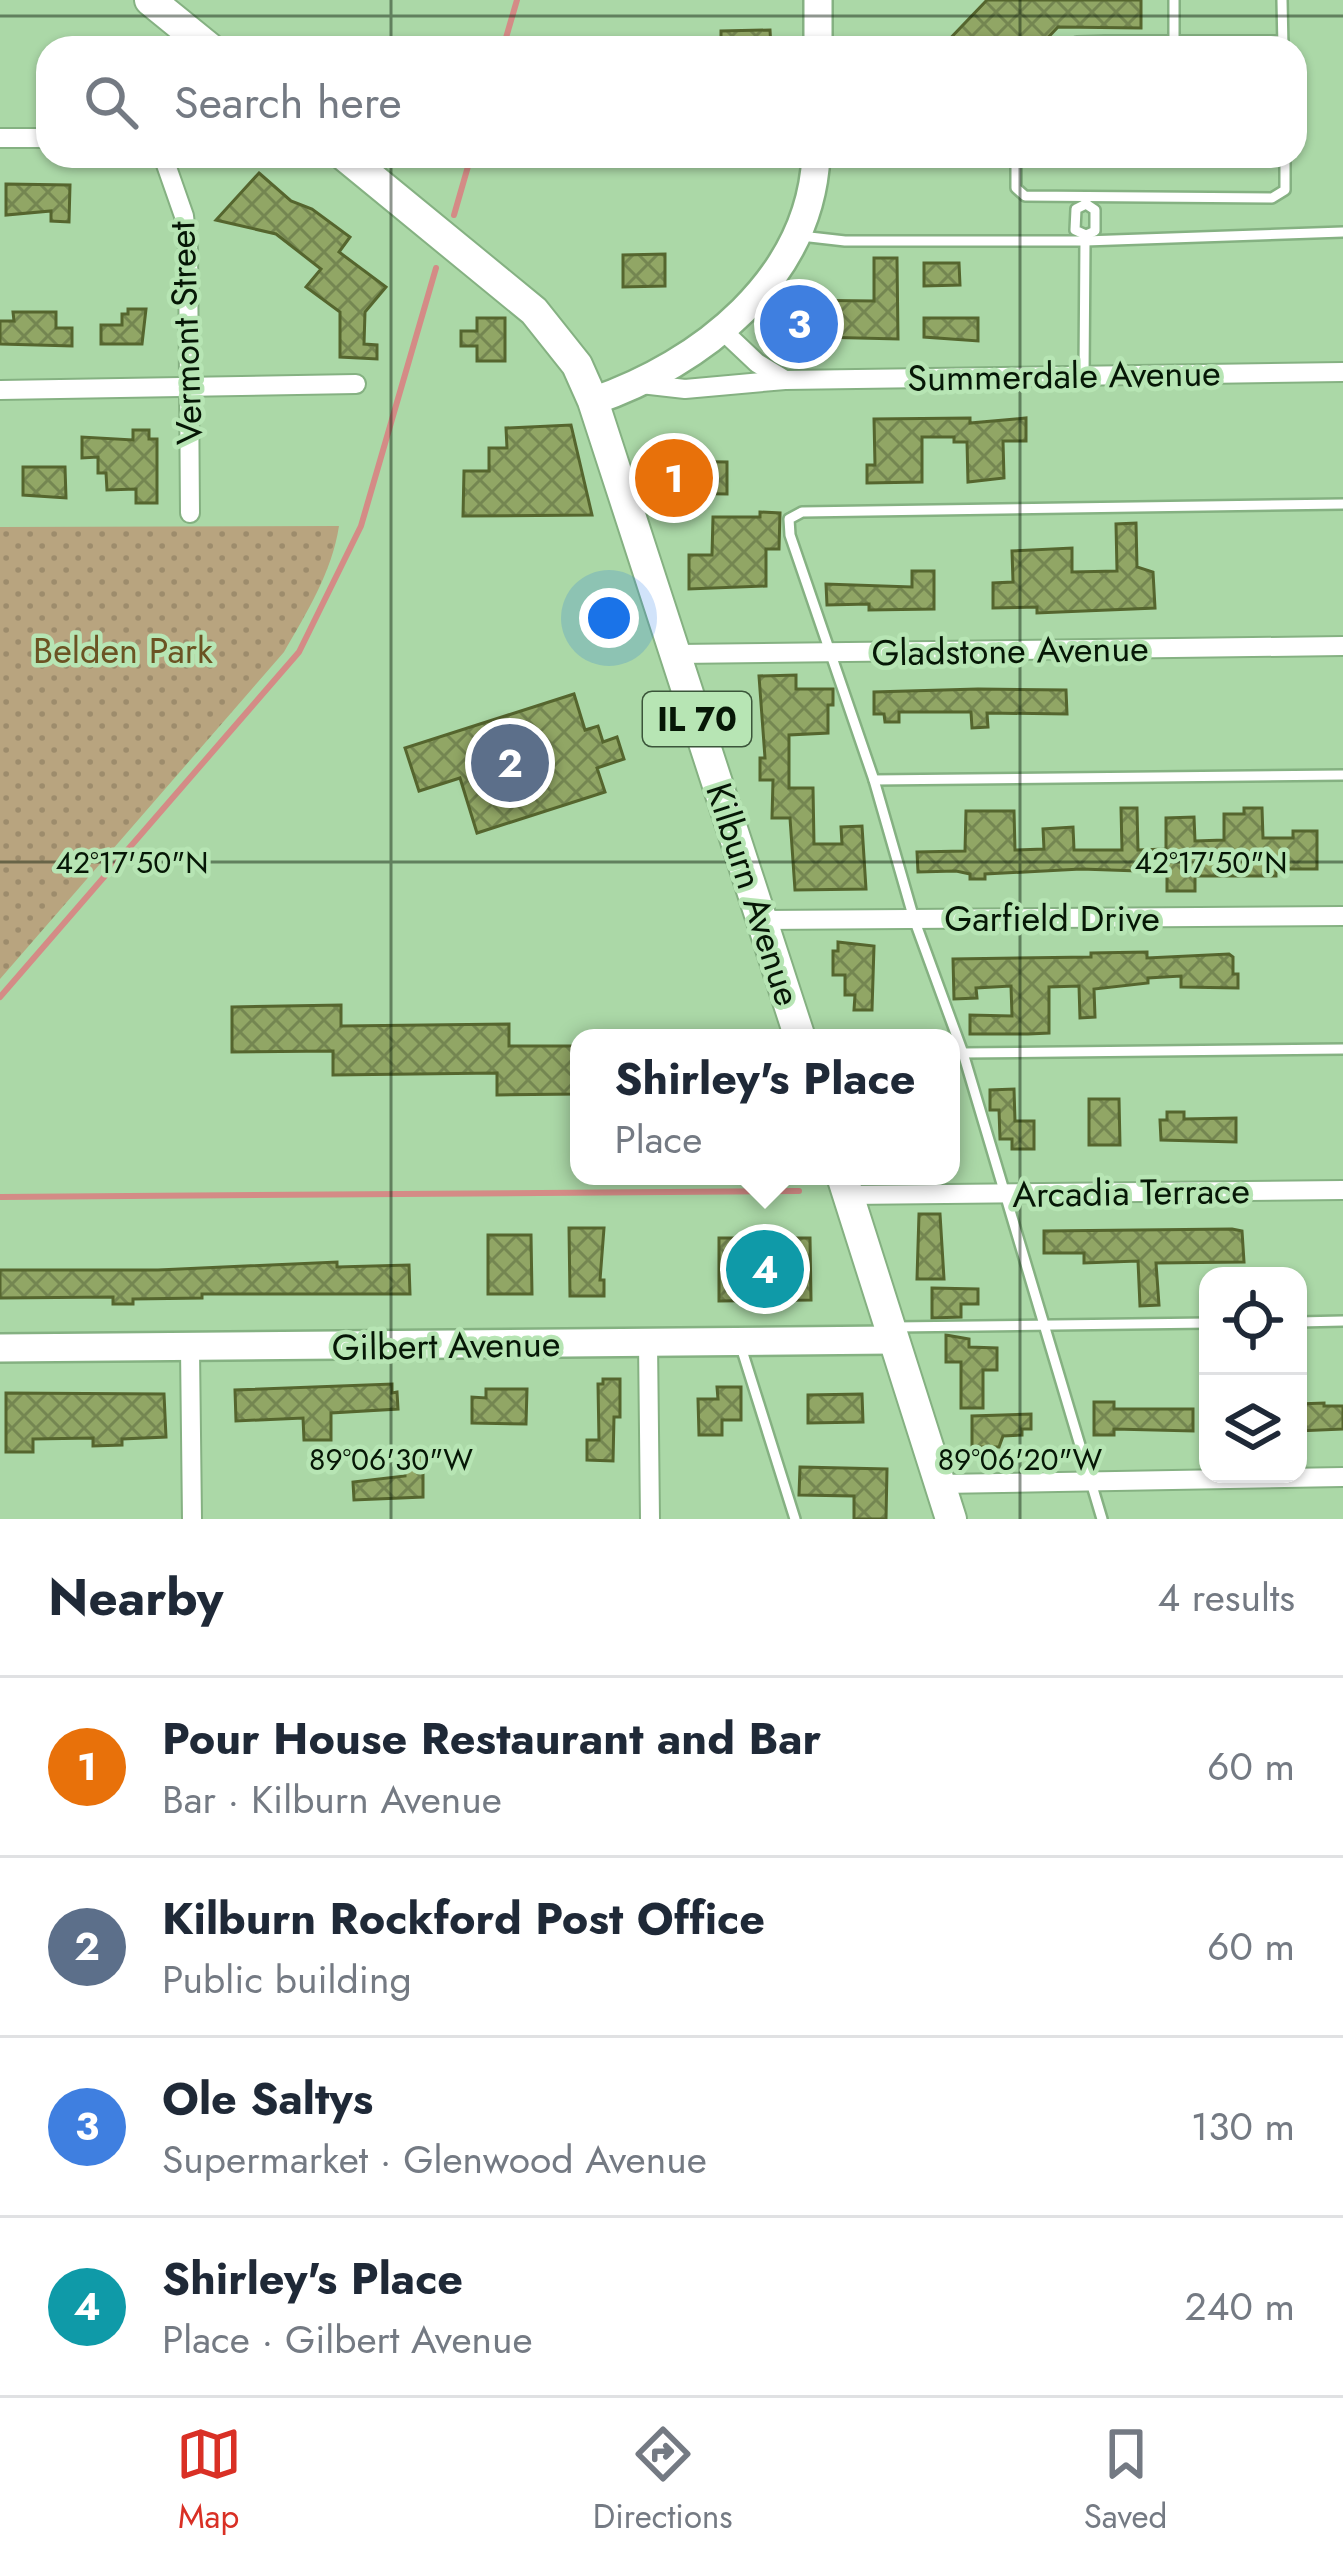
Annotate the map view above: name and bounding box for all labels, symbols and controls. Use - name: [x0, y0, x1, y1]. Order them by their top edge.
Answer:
- search box: [36, 36, 1307, 168]
- icon: search: [78, 69, 144, 135]
- text: Search here: [174, 70, 402, 135]
- street label: Vermont Street: [155, 220, 215, 446]
- pin: 3: [760, 279, 838, 369]
- street label: Summerdale Avenue: [907, 346, 1221, 404]
- pin: 1: [635, 433, 713, 523]
- your location: [579, 588, 639, 648]
- street label: Gladstone Avenue: [871, 622, 1149, 678]
- park label: Belden Park: [33, 624, 213, 676]
- road number: IL 70: [643, 692, 751, 746]
- pin: 2: [471, 718, 549, 808]
- street label: Kilburn Avenue: [693, 776, 815, 1012]
- text: 42°17'50"N: [56, 841, 208, 884]
- text: 42°17'50"N: [1135, 841, 1287, 884]
- street label: Garfield Drive: [944, 892, 1160, 944]
- popup: [570, 1029, 960, 1185]
- text: Shirley's Place: [614, 1046, 916, 1111]
- text: Place: [614, 1111, 702, 1168]
- street label: Arcadia Terrace: [1012, 1164, 1250, 1220]
- pin: 4: [726, 1224, 804, 1314]
- map controls: [1199, 1267, 1307, 1483]
- button: locate: [1199, 1267, 1307, 1375]
- street label: Gilbert Avenue: [331, 1317, 561, 1373]
- button: layers: [1199, 1375, 1307, 1483]
- text: 89°06'30"W: [309, 1438, 473, 1481]
- text: 89°06'20"W: [938, 1438, 1103, 1481]
- text: Nearby: [48, 1560, 223, 1634]
- text: 4 results: [1157, 1569, 1295, 1626]
- text: Pour House Restaurant and Bar: [162, 1706, 821, 1771]
- text: 1: [77, 1738, 97, 1795]
- text: 60 m: [1207, 1738, 1295, 1795]
- text: Bar · Kilburn Avenue: [162, 1771, 502, 1828]
- text: Kilburn Rockford Post Office: [162, 1886, 765, 1951]
- text: 2: [74, 1918, 100, 1975]
- text: 60 m: [1207, 1918, 1295, 1975]
- text: Public building: [162, 1951, 412, 2008]
- text: Ole Saltys: [162, 2066, 373, 2131]
- text: 3: [75, 2098, 99, 2155]
- text: 130 m: [1191, 2098, 1295, 2155]
- text: Supermarket · Glenwood Avenue: [162, 2131, 707, 2188]
- text: Shirley's Place: [162, 2246, 463, 2311]
- text: 4: [73, 2278, 101, 2335]
- text: 240 m: [1185, 2278, 1295, 2335]
- text: Place · Gilbert Avenue: [162, 2311, 533, 2368]
- tab: Map: [176, 2421, 242, 2540]
- tab: Directions: [593, 2421, 733, 2540]
- tab: Saved: [1084, 2421, 1167, 2540]

